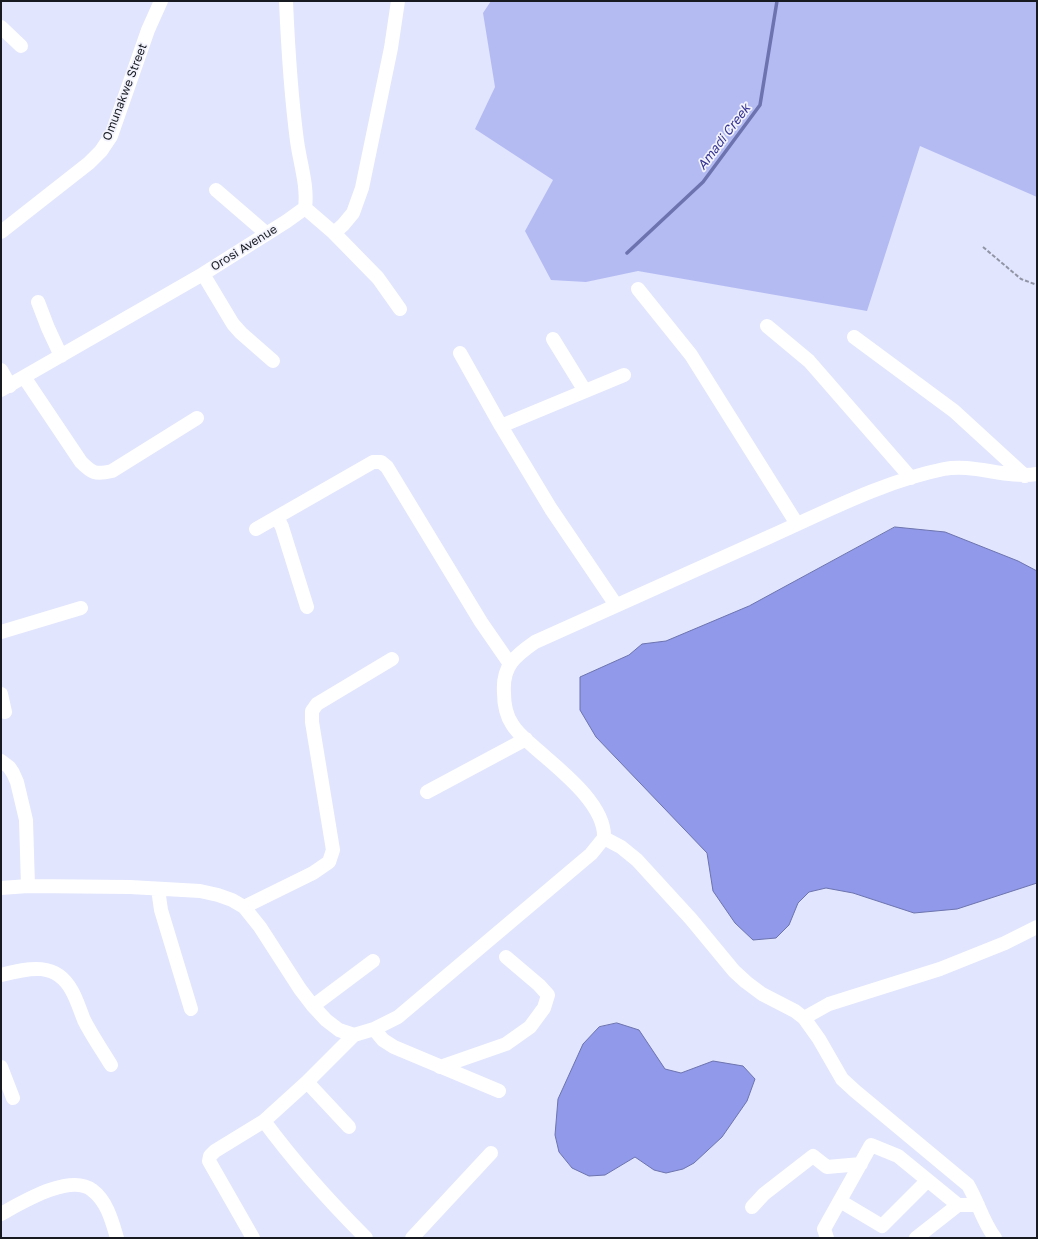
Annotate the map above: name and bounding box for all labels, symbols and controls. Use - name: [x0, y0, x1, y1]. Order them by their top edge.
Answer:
- street label: Omunakwe Street: [100, 41, 150, 143]
- water label: Amadi Creek: [694, 101, 754, 173]
- street label: Orosi Avenue: [208, 222, 280, 274]

